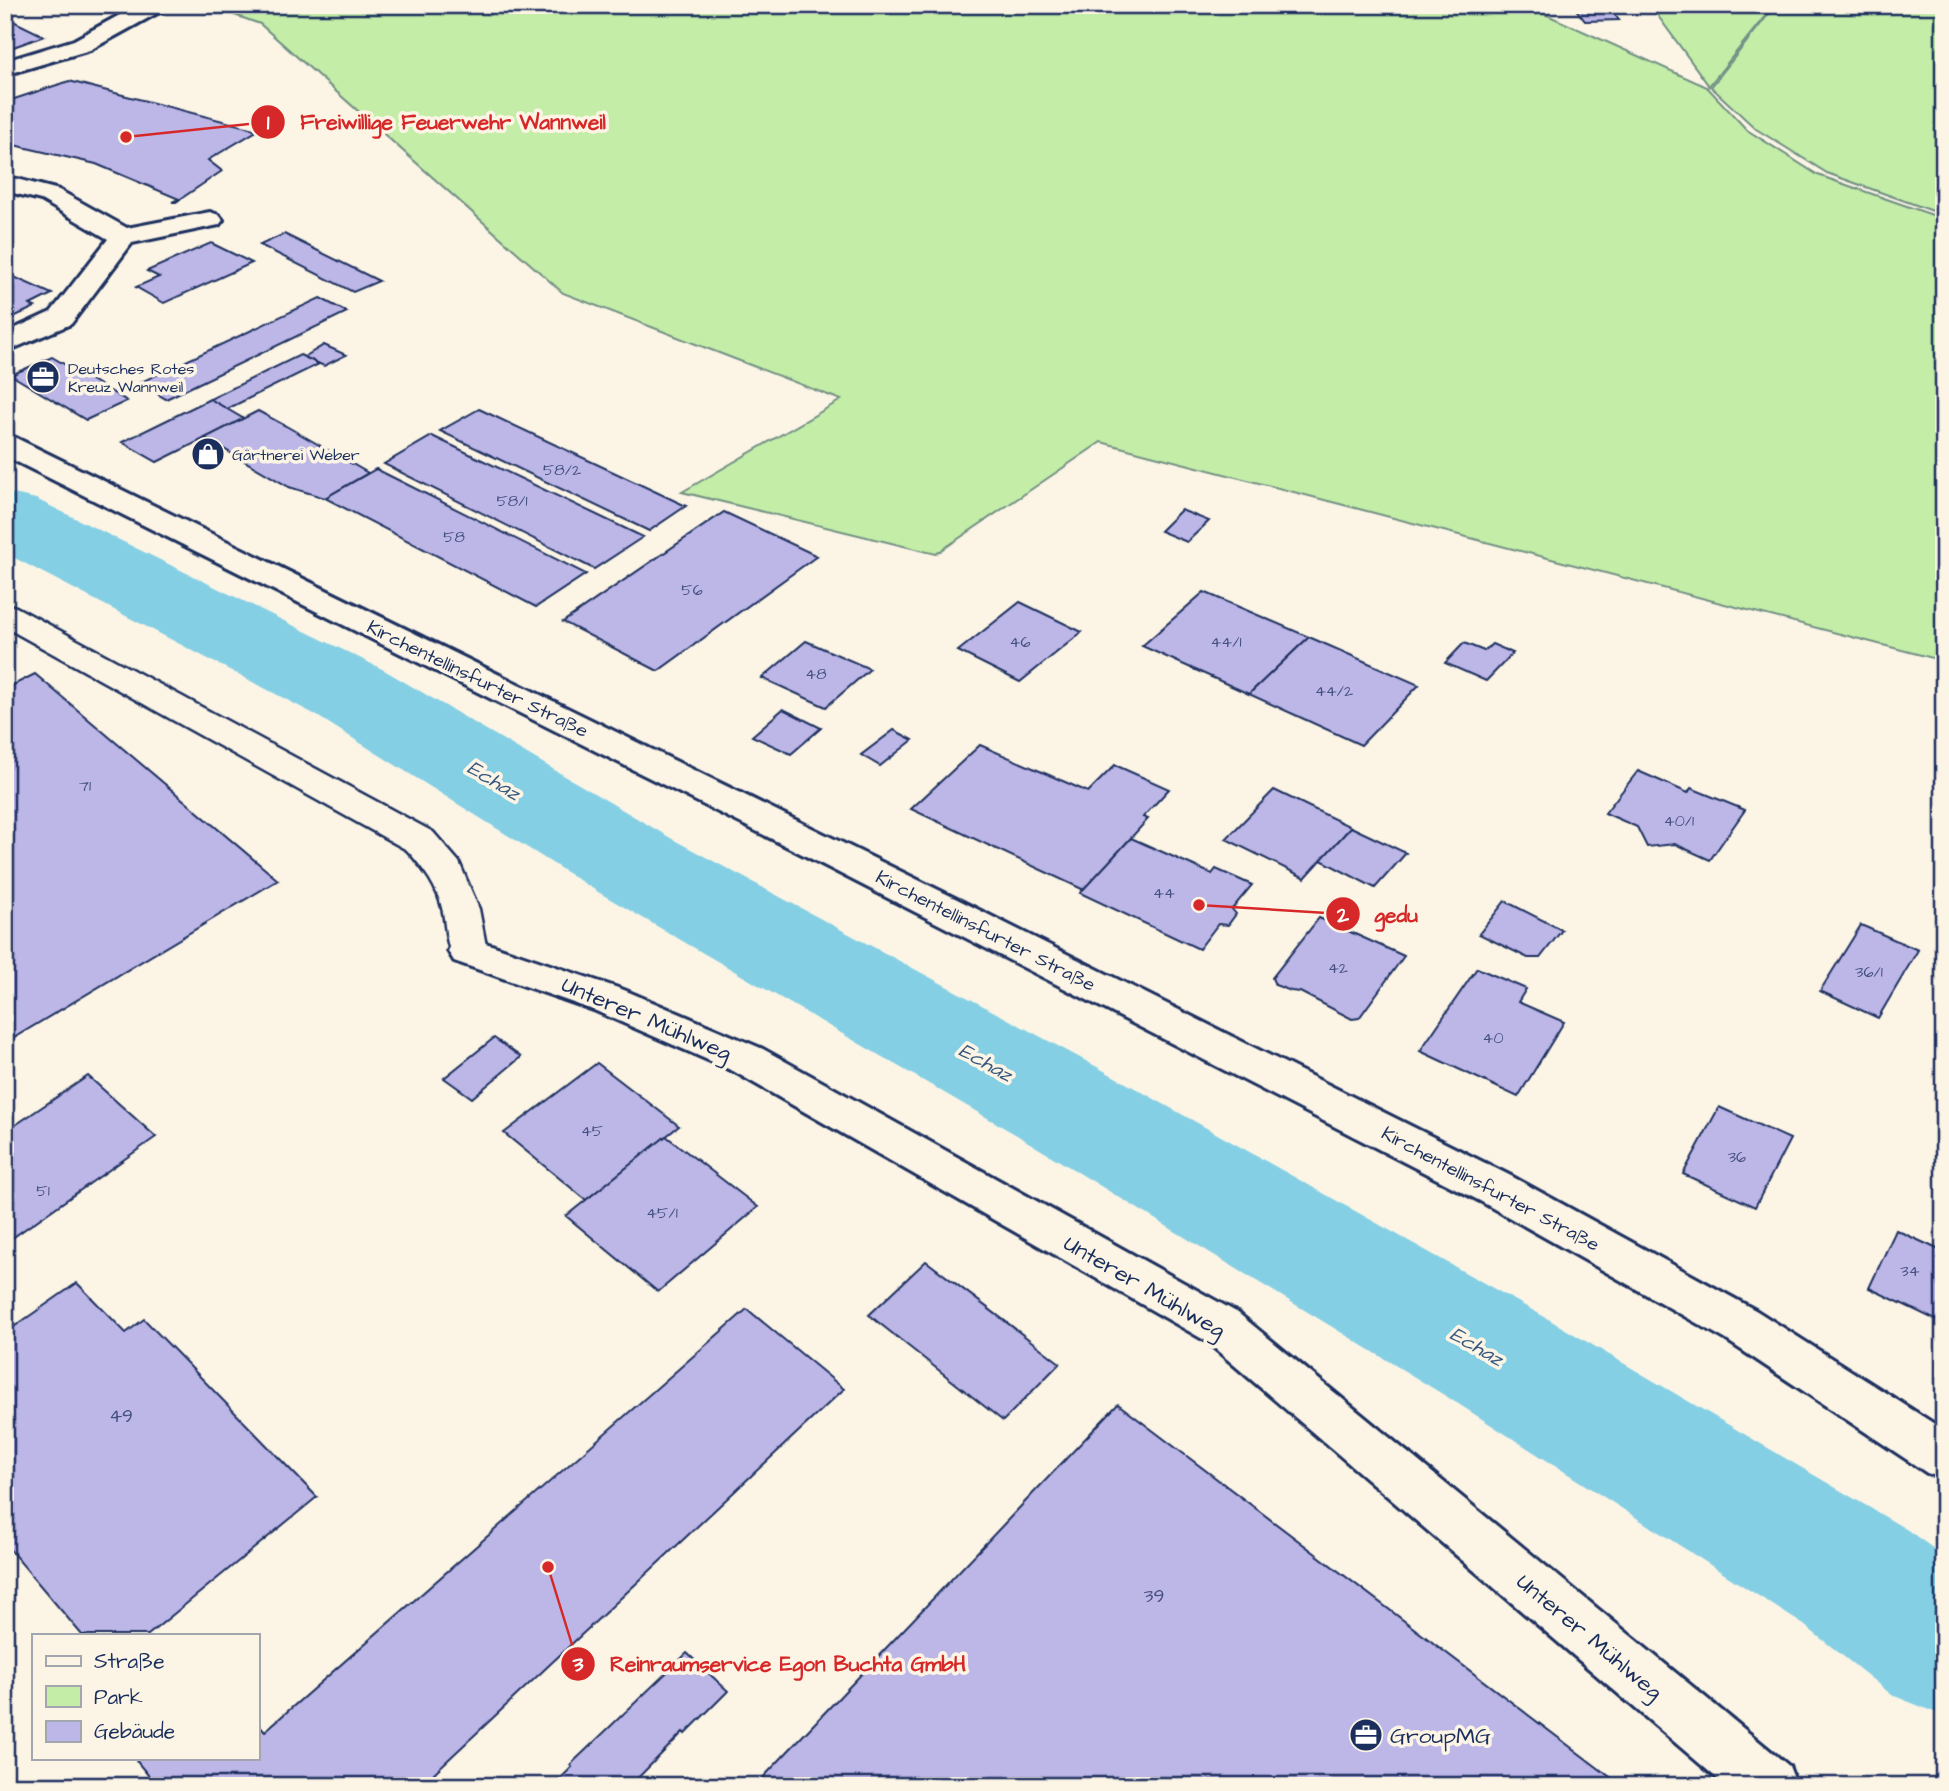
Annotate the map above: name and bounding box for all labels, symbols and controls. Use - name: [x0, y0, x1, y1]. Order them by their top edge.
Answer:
- callout: Freiwillige Feuerwehr Wannweil: [251, 101, 620, 143]
- text: 1: [267, 108, 270, 137]
- text: Freiwillige Feuerwehr Wannweil: [300, 108, 607, 139]
- office icon: Deutsches Rotes Kreuz Wannweil: [24, 358, 62, 396]
- place label: Deutsches Rotes Kreuz Wannweil: [68, 358, 194, 398]
- shop icon: Gärtnerei Weber: [189, 435, 227, 473]
- place label: Gärtnerei Weber: [232, 444, 360, 466]
- house number: 58/2: [543, 459, 581, 481]
- house number: 58/1: [496, 490, 528, 512]
- house number: 58: [443, 526, 465, 548]
- house number: 56: [681, 579, 703, 601]
- street label: Kirchentellinsfurter Straße: [362, 614, 593, 745]
- house number: 46: [1010, 631, 1030, 653]
- house number: 44/1: [1210, 631, 1242, 653]
- house number: 48: [805, 663, 827, 685]
- house number: 44/2: [1315, 680, 1353, 702]
- water label: Echaz: [462, 753, 527, 808]
- house number: 71: [79, 775, 91, 797]
- house number: 40/1: [1664, 810, 1694, 832]
- street label: Kirchentellinsfurter Straße: [871, 864, 1100, 999]
- house number: 44: [1153, 882, 1175, 904]
- callout: gedu: [1326, 893, 1432, 935]
- text: 2: [1336, 901, 1350, 930]
- text: gedu: [1374, 901, 1418, 932]
- house number: 42: [1328, 957, 1348, 979]
- house number: 36/1: [1855, 961, 1883, 983]
- street label: Unterer Mühlweg: [556, 969, 737, 1070]
- house number: 40: [1483, 1027, 1503, 1049]
- water label: Echaz: [954, 1036, 1019, 1090]
- house number: 45: [581, 1120, 604, 1142]
- street label: Kirchentellinsfurter Straße: [1377, 1120, 1604, 1258]
- house number: 36: [1728, 1146, 1746, 1168]
- house number: 51: [36, 1180, 50, 1202]
- house number: 45/1: [646, 1202, 678, 1224]
- street label: Unterer Mühlweg: [1057, 1228, 1231, 1347]
- house number: 34: [1900, 1260, 1920, 1282]
- water label: Echaz: [1445, 1320, 1510, 1374]
- house number: 49: [109, 1403, 133, 1430]
- street label: Unterer Mühlweg: [1509, 1566, 1669, 1708]
- house number: 39: [1144, 1583, 1164, 1610]
- legend: [32, 1634, 259, 1760]
- callout: Reinraumservice Egon Buchta GmbH: [561, 1643, 980, 1685]
- text: Straße: [94, 1647, 165, 1676]
- text: 3: [572, 1650, 584, 1679]
- text: Reinraumservice Egon Buchta GmbH: [610, 1650, 966, 1681]
- text: Park: [94, 1683, 143, 1712]
- office icon: GroupMG: [1347, 1716, 1385, 1754]
- text: Gebäude: [94, 1717, 175, 1746]
- place label: GroupMG: [1390, 1720, 1491, 1752]

